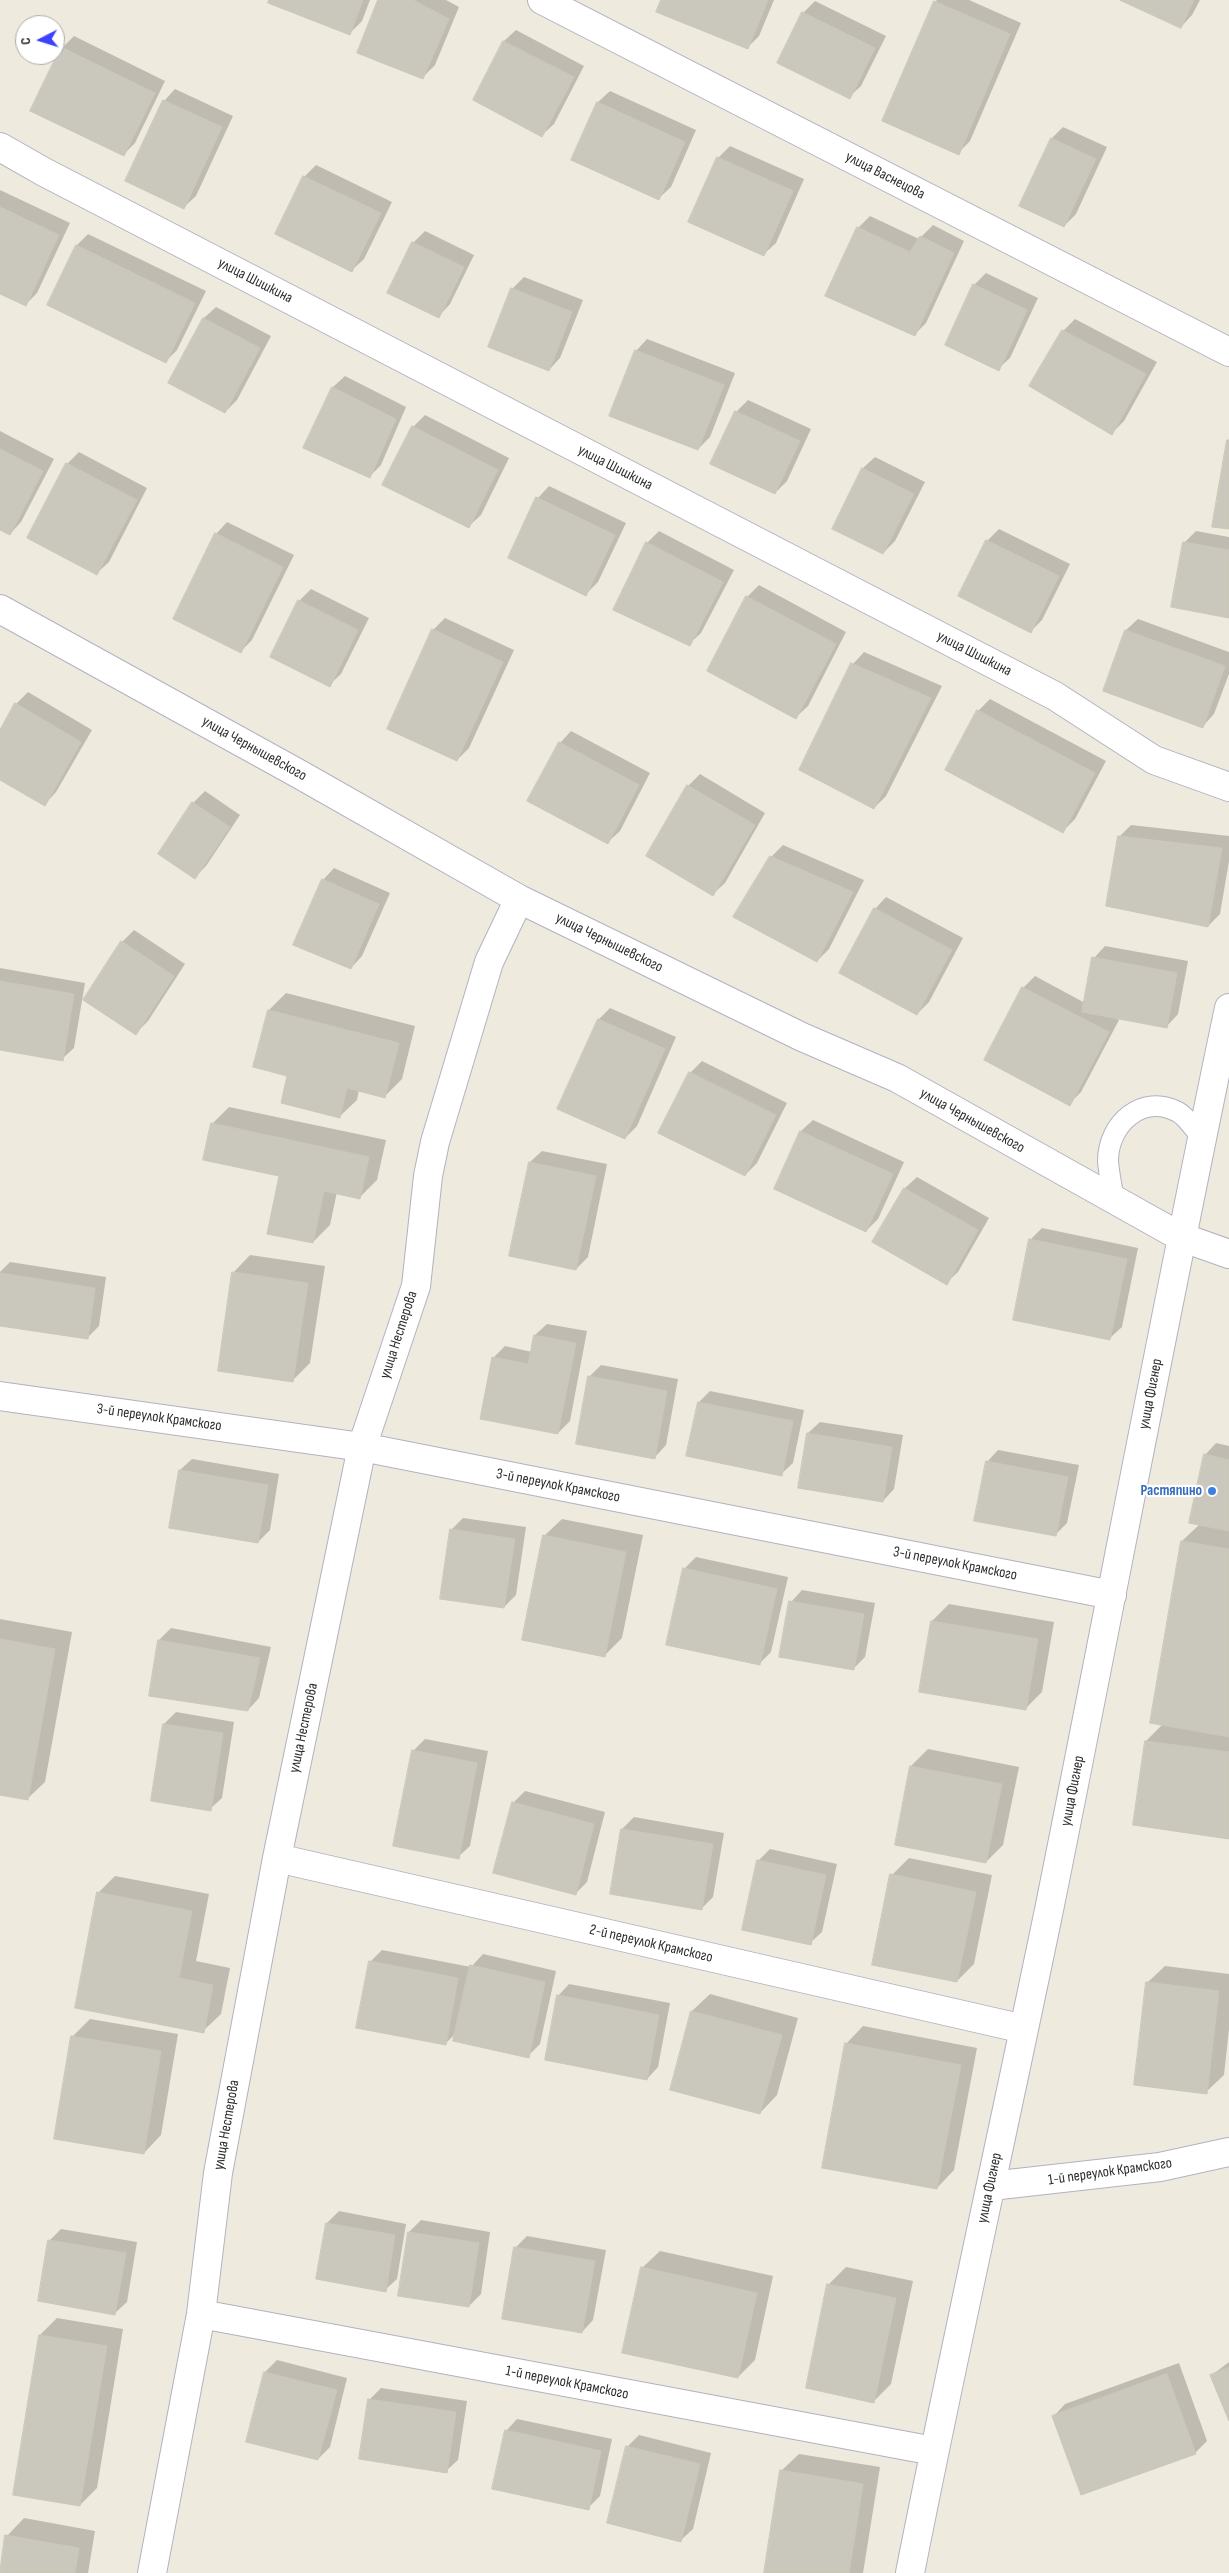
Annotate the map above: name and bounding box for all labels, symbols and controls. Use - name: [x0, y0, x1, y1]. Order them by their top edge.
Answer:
- north arrow: [15, 15, 65, 65]
- text: С: [17, 37, 34, 46]
- street label: улица Васнецова: [842, 148, 928, 204]
- street label: улица Шишкина: [215, 254, 295, 308]
- street label: улица Шишкина: [575, 441, 655, 495]
- street label: улица Шишкина: [934, 627, 1014, 681]
- street label: улица Чернышевского: [198, 713, 310, 785]
- street label: улица Чернышевского: [552, 909, 666, 977]
- street label: улица Чернышевского: [916, 1085, 1028, 1157]
- street label: улица Нестерова: [376, 1289, 422, 1381]
- street label: улица Фигнер: [1135, 1357, 1167, 1431]
- street label: 3-й переулок Крамского: [95, 1400, 223, 1436]
- street label: 3-й переулок Крамского: [494, 1465, 622, 1507]
- place label: Растяпино: [1140, 1482, 1202, 1500]
- marker: Растяпино: [1206, 1485, 1218, 1497]
- street label: 3-й переулок Крамского: [891, 1543, 1019, 1585]
- street label: улица Нестерова: [286, 1681, 322, 1775]
- street label: улица Фигнер: [1057, 1754, 1089, 1828]
- street label: 2-й переулок Крамского: [588, 1921, 714, 1967]
- street label: улица Нестерова: [210, 2078, 244, 2172]
- street label: улица Фигнер: [974, 2151, 1006, 2225]
- street label: 1-й переулок Крамского: [1047, 2154, 1173, 2190]
- street label: 1-й переулок Крамского: [504, 2362, 630, 2404]

